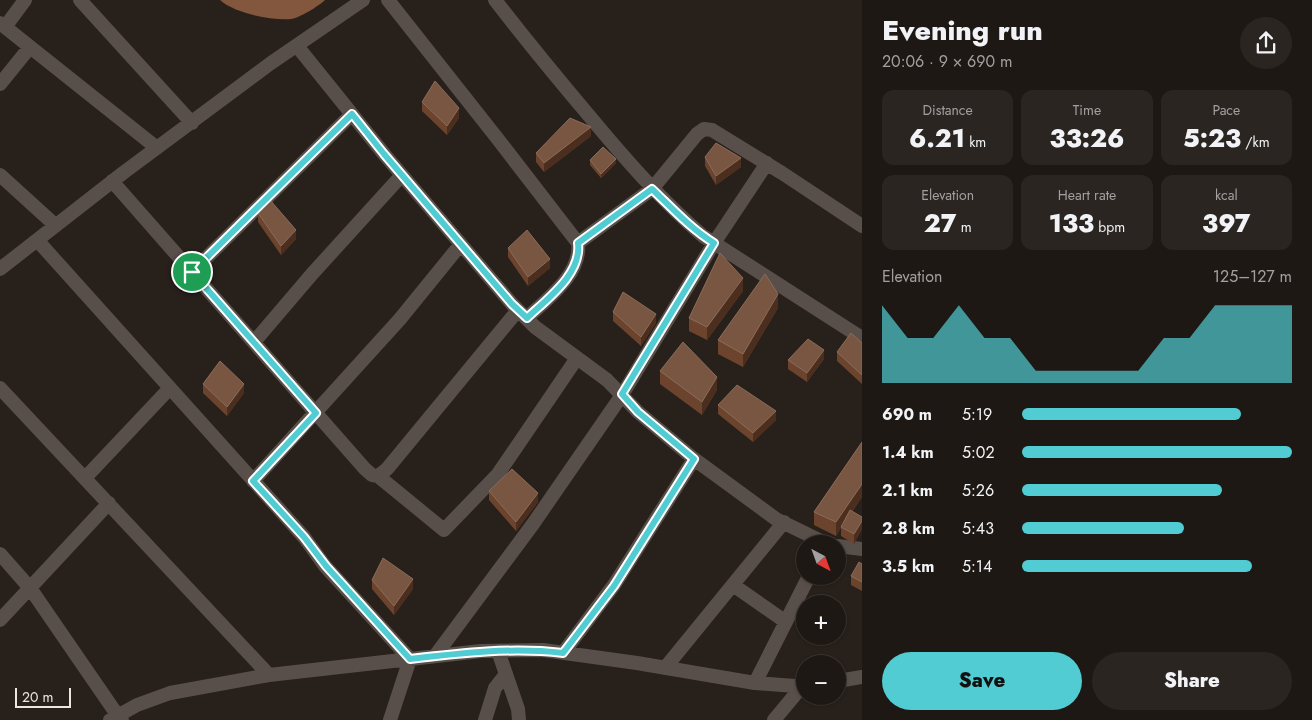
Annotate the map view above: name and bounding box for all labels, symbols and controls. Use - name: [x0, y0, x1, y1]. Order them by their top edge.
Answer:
- text: Evening run: [882, 10, 1043, 51]
- button: share: [1240, 17, 1292, 69]
- text: 20:06 · 9 × 690 m: [882, 50, 1012, 73]
- text: Distance: [923, 100, 973, 120]
- text: Time: [1073, 100, 1101, 120]
- text: Pace: [1212, 100, 1240, 120]
- text: 6.21: [909, 120, 965, 156]
- text: 33:26: [1050, 120, 1124, 156]
- text: 5:23: [1183, 120, 1241, 156]
- text: km: [965, 132, 986, 152]
- text: /km: [1241, 132, 1270, 152]
- text: Elevation: [921, 185, 974, 205]
- text: Heart rate: [1058, 185, 1116, 205]
- text: kcal: [1215, 185, 1238, 205]
- text: 27: [924, 205, 956, 241]
- text: 133: [1049, 205, 1094, 241]
- text: 397: [1202, 205, 1251, 241]
- text: m: [956, 217, 972, 237]
- text: bpm: [1094, 217, 1125, 237]
- pin: [171, 251, 213, 293]
- icon: arrive: [178, 258, 206, 286]
- text: Elevation: [882, 265, 942, 288]
- text: 125–127 m: [1213, 265, 1292, 288]
- text: 690 m: [882, 403, 932, 426]
- text: 5:19: [962, 403, 992, 426]
- text: 1.4 km: [882, 441, 934, 464]
- text: 5:02: [962, 441, 995, 464]
- text: 2.1 km: [882, 479, 933, 502]
- text: 5:26: [962, 479, 994, 502]
- text: 2.8 km: [882, 517, 935, 540]
- text: 5:43: [962, 517, 994, 540]
- north arrow: [796, 535, 846, 585]
- map controls: [796, 535, 846, 705]
- text: 3.5 km: [882, 555, 934, 578]
- text: 5:14: [962, 555, 992, 578]
- button: +: [796, 595, 846, 645]
- button: Save: [882, 652, 1082, 710]
- button: Share: [1092, 652, 1292, 710]
- button: −: [796, 655, 846, 705]
- scale bar: [15, 685, 71, 708]
- text: 20 m: [22, 687, 54, 707]

